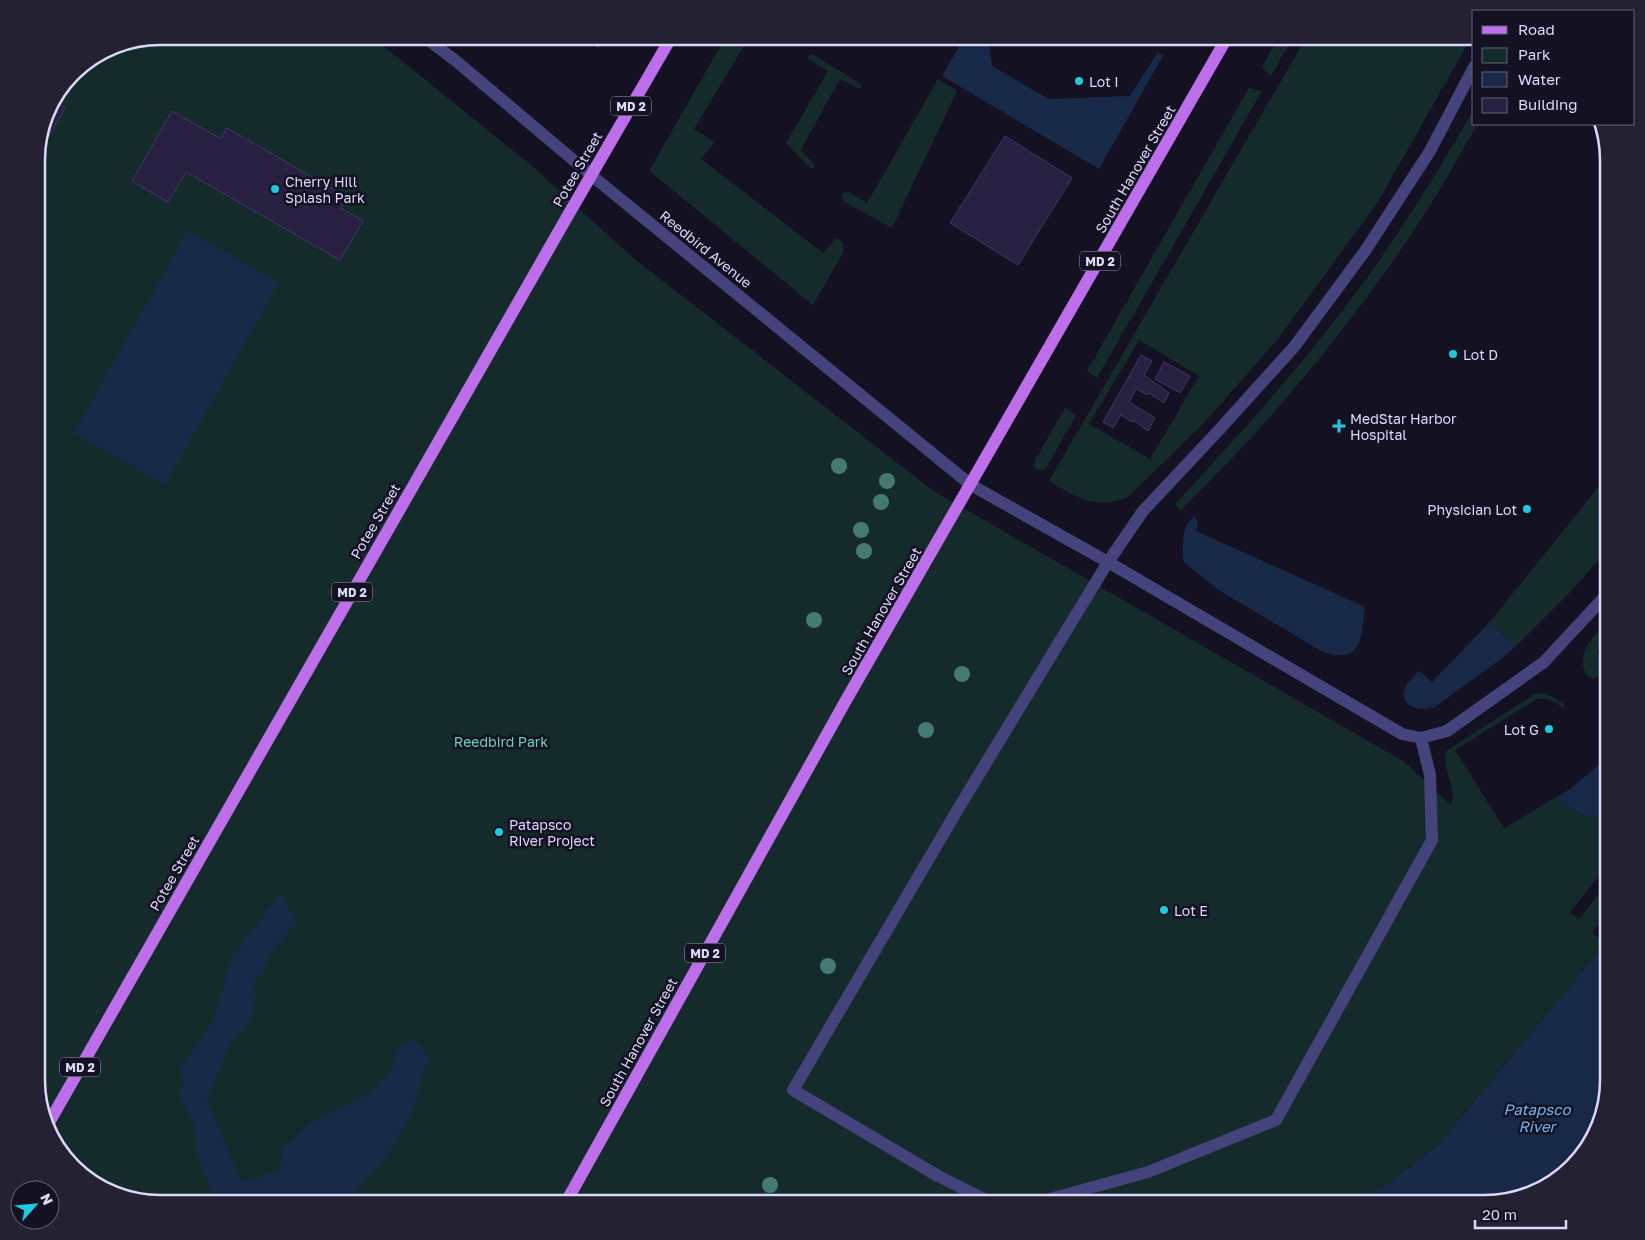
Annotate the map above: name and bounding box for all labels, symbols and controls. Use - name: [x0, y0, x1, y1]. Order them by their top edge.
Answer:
- legend: [1472, 10, 1635, 125]
- text: Road: [1518, 20, 1555, 38]
- text: Park: [1518, 45, 1551, 63]
- text: Water: [1518, 70, 1561, 88]
- place label: Lot I: [1089, 73, 1119, 90]
- marker: Lot I: [1073, 75, 1085, 87]
- text: Building: [1518, 95, 1578, 113]
- road number: MD 2: [611, 96, 651, 115]
- street label: South Hanover Street: [1091, 102, 1179, 236]
- street label: Potee Street: [549, 128, 605, 210]
- place label: Cherry Hill Splash Park: [285, 173, 365, 206]
- marker: Cherry Hill Splash Park: [269, 183, 281, 195]
- street label: Reedbird Avenue: [657, 207, 755, 291]
- road number: MD 2: [1080, 252, 1120, 270]
- place label: Lot D: [1463, 346, 1498, 363]
- marker: Lot D: [1447, 348, 1459, 360]
- place label: MedStar Harbor Hospital: [1350, 410, 1457, 443]
- marker: MedStar Harbor Hospital: [1332, 419, 1346, 433]
- street label: Potee Street: [347, 480, 403, 562]
- place label: Physician Lot: [1427, 501, 1517, 518]
- marker: Physician Lot: [1521, 503, 1533, 515]
- street label: South Hanover Street: [837, 544, 925, 678]
- road number: MD 2: [332, 582, 372, 602]
- place label: Lot G: [1504, 721, 1539, 738]
- marker: Lot G: [1543, 723, 1555, 735]
- park label: Reedbird Park: [454, 733, 548, 750]
- place label: Patapsco River Project: [509, 816, 595, 849]
- marker: Patapsco River Project: [493, 826, 505, 838]
- street label: Potee Street: [146, 832, 202, 914]
- place label: Lot E: [1174, 902, 1208, 919]
- marker: Lot E: [1158, 904, 1170, 916]
- road number: MD 2: [685, 944, 725, 962]
- street label: South Hanover Street: [595, 975, 681, 1109]
- road number: MD 2: [60, 1058, 100, 1076]
- water label: Patapsco River: [1504, 1100, 1571, 1135]
- north arrow: [10, 1180, 60, 1230]
- text: N: [37, 1190, 57, 1207]
- scale bar: [1475, 1198, 1566, 1230]
- text: 20 m: [1482, 1205, 1517, 1223]

